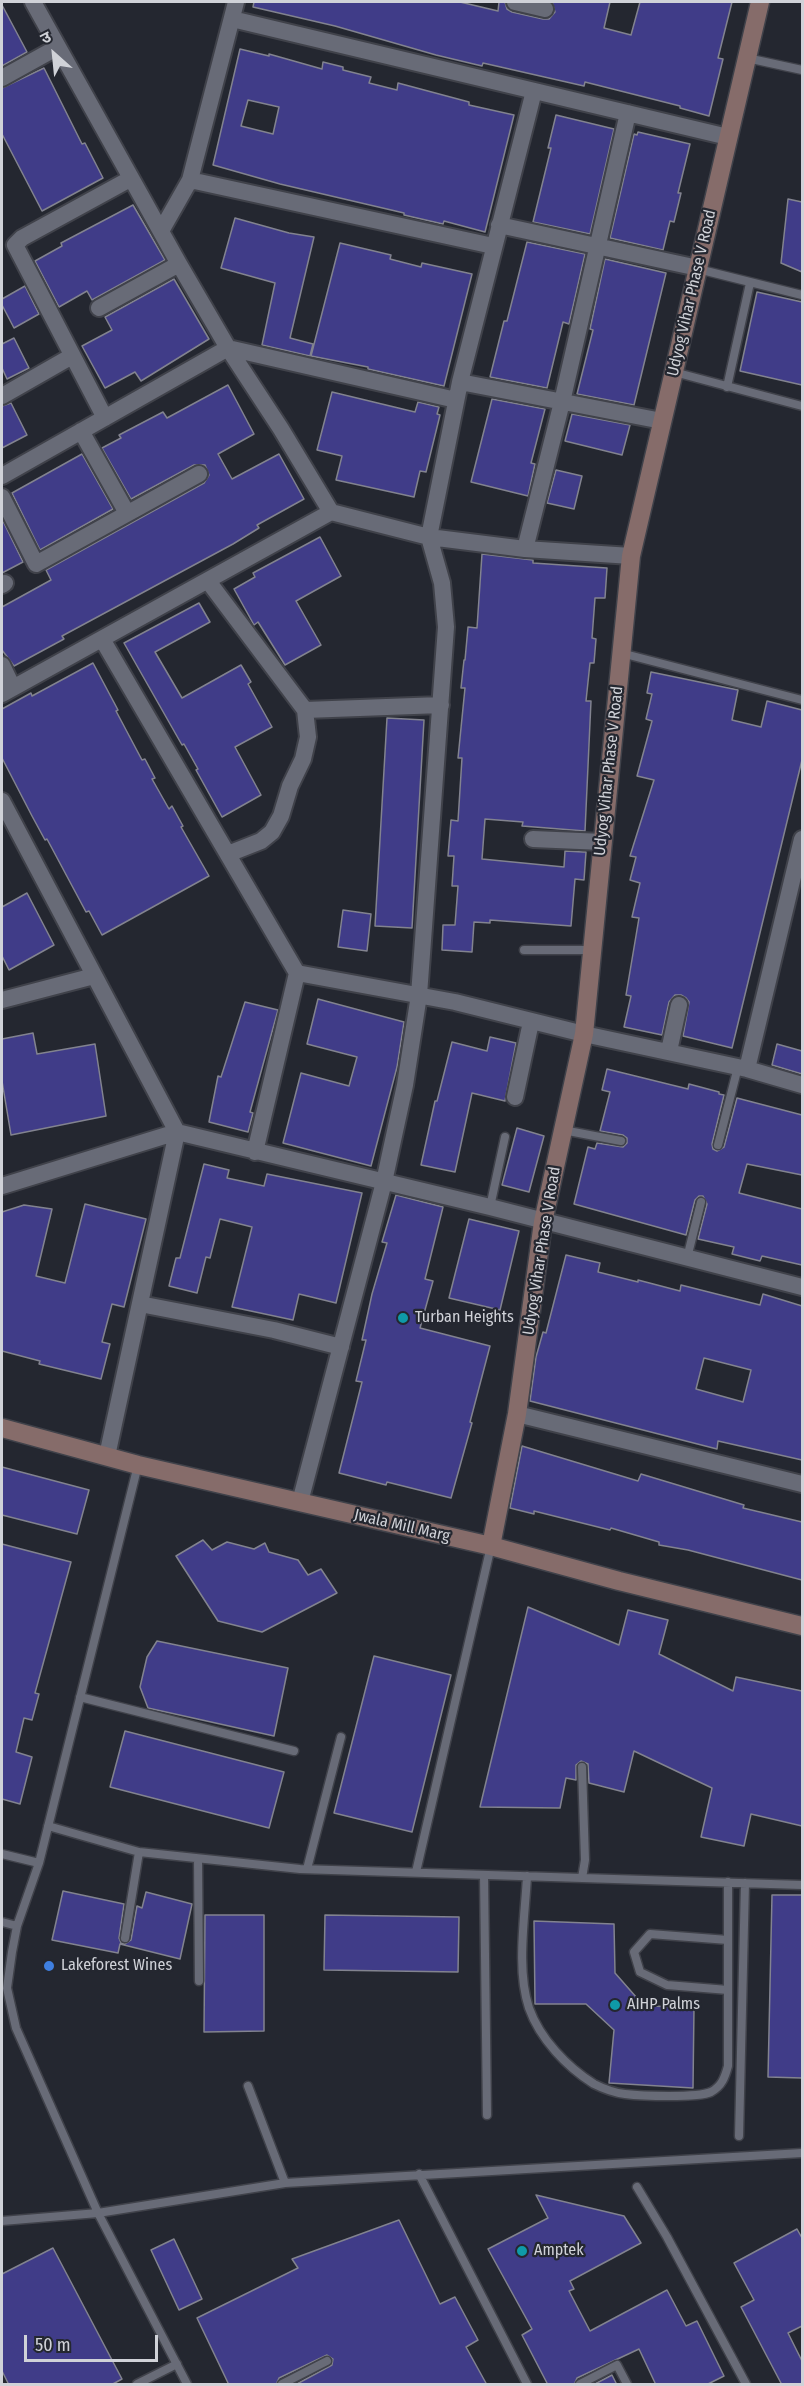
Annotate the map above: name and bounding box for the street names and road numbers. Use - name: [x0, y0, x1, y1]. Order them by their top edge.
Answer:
- street label: Udyog Vihar Phase V Road: [663, 208, 721, 378]
- street label: Udyog Vihar Phase V Road: [591, 685, 627, 857]
- street label: Udyog Vihar Phase V Road: [519, 1165, 565, 1337]
- street label: Jwala Mill Marg: [352, 1506, 452, 1546]

